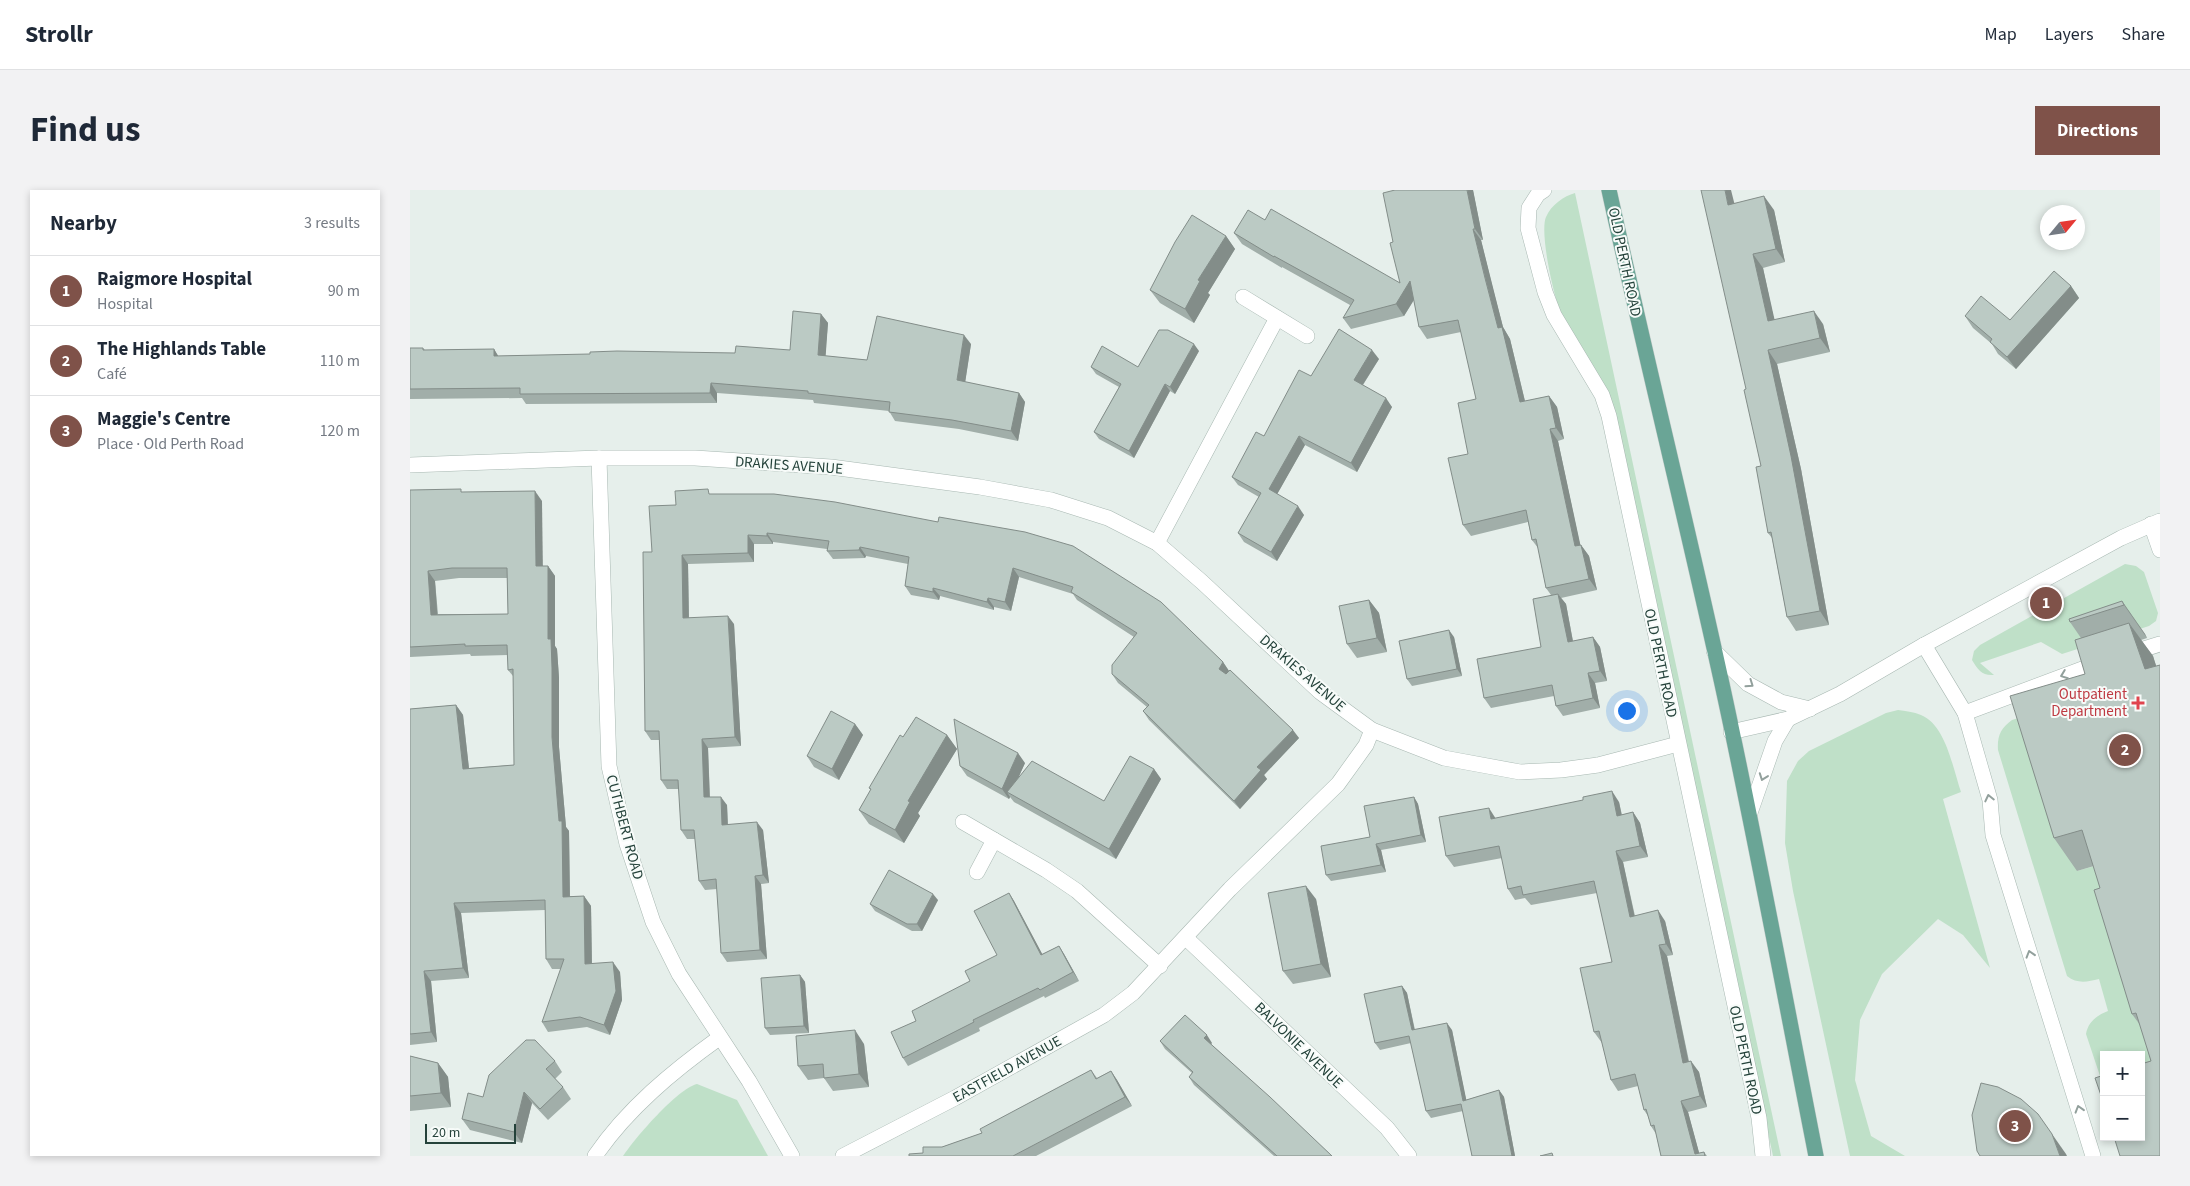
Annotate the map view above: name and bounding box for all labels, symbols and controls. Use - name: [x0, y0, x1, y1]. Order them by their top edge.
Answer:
- text: Strollr: [25, 17, 93, 52]
- text: Map: [1985, 22, 2017, 47]
- text: Layers: [2045, 22, 2094, 47]
- text: Share: [2122, 22, 2165, 47]
- text: Find us: [30, 105, 140, 155]
- button: Directions: [2035, 106, 2160, 155]
- north arrow: [2040, 205, 2085, 250]
- street label: OLD PERTH ROAD: [1603, 206, 1646, 318]
- text: Nearby: [50, 208, 117, 238]
- text: 3 results: [304, 212, 360, 234]
- text: Raigmore Hospital: [97, 266, 252, 293]
- text: 1: [62, 280, 70, 302]
- text: 90 m: [328, 280, 360, 302]
- text: Hospital: [97, 293, 153, 315]
- text: The Highlands Table: [97, 336, 266, 363]
- text: 2: [62, 350, 70, 372]
- text: 110 m: [320, 350, 360, 372]
- text: Café: [97, 363, 127, 385]
- text: Maggie's Centre: [97, 406, 231, 433]
- text: 3: [62, 420, 70, 442]
- text: 120 m: [320, 420, 360, 442]
- text: Place · Old Perth Road: [97, 433, 244, 455]
- street label: DRAKIES AVENUE: [734, 451, 844, 480]
- pin: 1: [2030, 584, 2062, 622]
- street label: OLD PERTH ROAD: [1639, 607, 1682, 719]
- street label: DRAKIES AVENUE: [1255, 630, 1350, 717]
- one-way arrow: [2060, 669, 2069, 679]
- one-way arrow: [1744, 678, 1754, 687]
- place label: Outpatient Department: [2051, 684, 2127, 722]
- marker: Outpatient Department: [2131, 696, 2145, 710]
- your location: [1614, 698, 1640, 724]
- pin: 2: [2109, 731, 2141, 769]
- street label: CUTHBERT ROAD: [600, 772, 649, 882]
- one-way arrow: [1759, 773, 1769, 781]
- one-way arrow: [1984, 793, 1995, 802]
- one-way arrow: [2026, 951, 2036, 959]
- street label: BALVONIE AVENUE: [1250, 997, 1348, 1093]
- street label: OLD PERTH ROAD: [1724, 1004, 1767, 1116]
- street label: EASTFIELD AVENUE: [949, 1031, 1066, 1108]
- map controls: [2100, 1051, 2145, 1141]
- button: +: [2100, 1051, 2145, 1096]
- button: −: [2100, 1096, 2145, 1141]
- one-way arrow: [2074, 1106, 2084, 1114]
- pin: 3: [1999, 1107, 2031, 1145]
- scale bar: [425, 1121, 516, 1144]
- text: 20 m: [432, 1123, 460, 1143]

